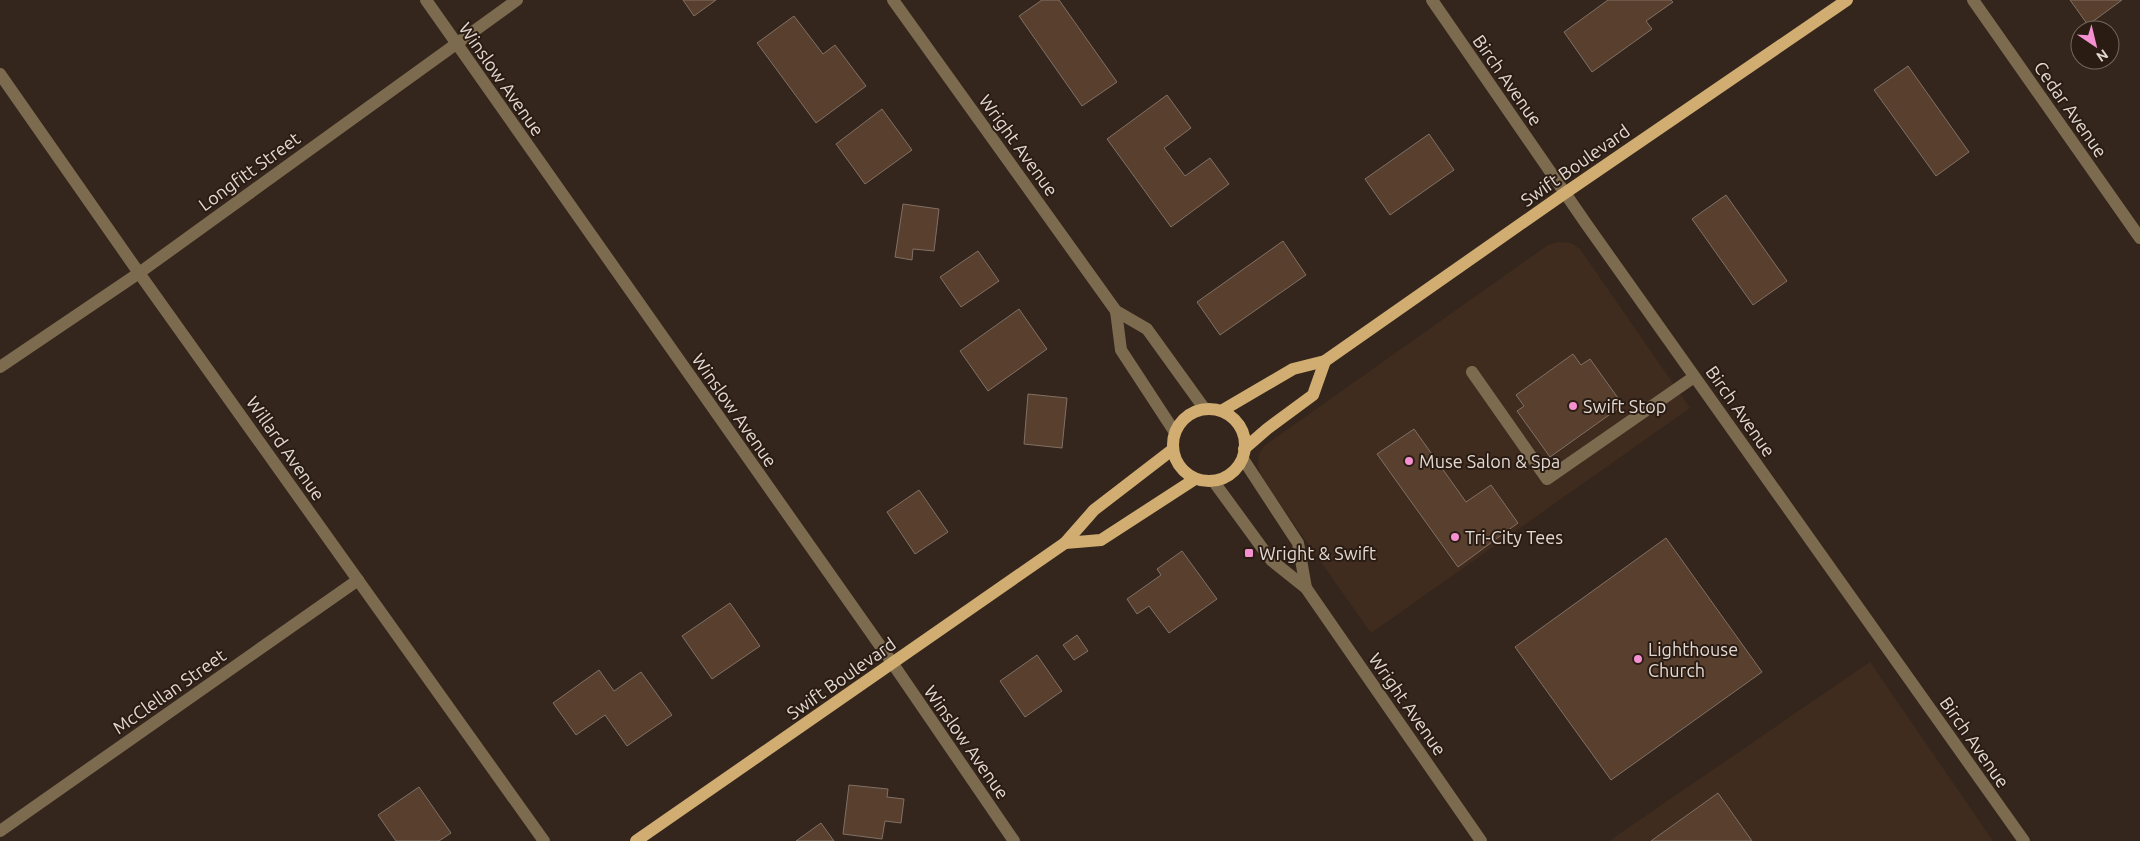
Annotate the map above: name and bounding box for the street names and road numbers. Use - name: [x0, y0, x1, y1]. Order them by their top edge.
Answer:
- street label: Winslow Avenue: [456, 19, 548, 139]
- street label: Birch Avenue: [1469, 31, 1547, 129]
- street label: Cedar Avenue: [2031, 57, 2111, 161]
- street label: Wright Avenue: [976, 91, 1062, 199]
- street label: Swift Boulevard: [1517, 120, 1633, 210]
- street label: Longfitt Street: [195, 128, 303, 214]
- street label: Winslow Avenue: [689, 350, 781, 470]
- street label: Birch Avenue: [1702, 362, 1780, 460]
- street label: Willard Avenue: [243, 392, 329, 504]
- street label: Swift Boulevard: [783, 633, 899, 723]
- street label: McClellan Street: [109, 645, 229, 737]
- street label: Wright Avenue: [1365, 649, 1451, 759]
- street label: Winslow Avenue: [921, 682, 1013, 802]
- street label: Birch Avenue: [1936, 693, 2014, 791]

